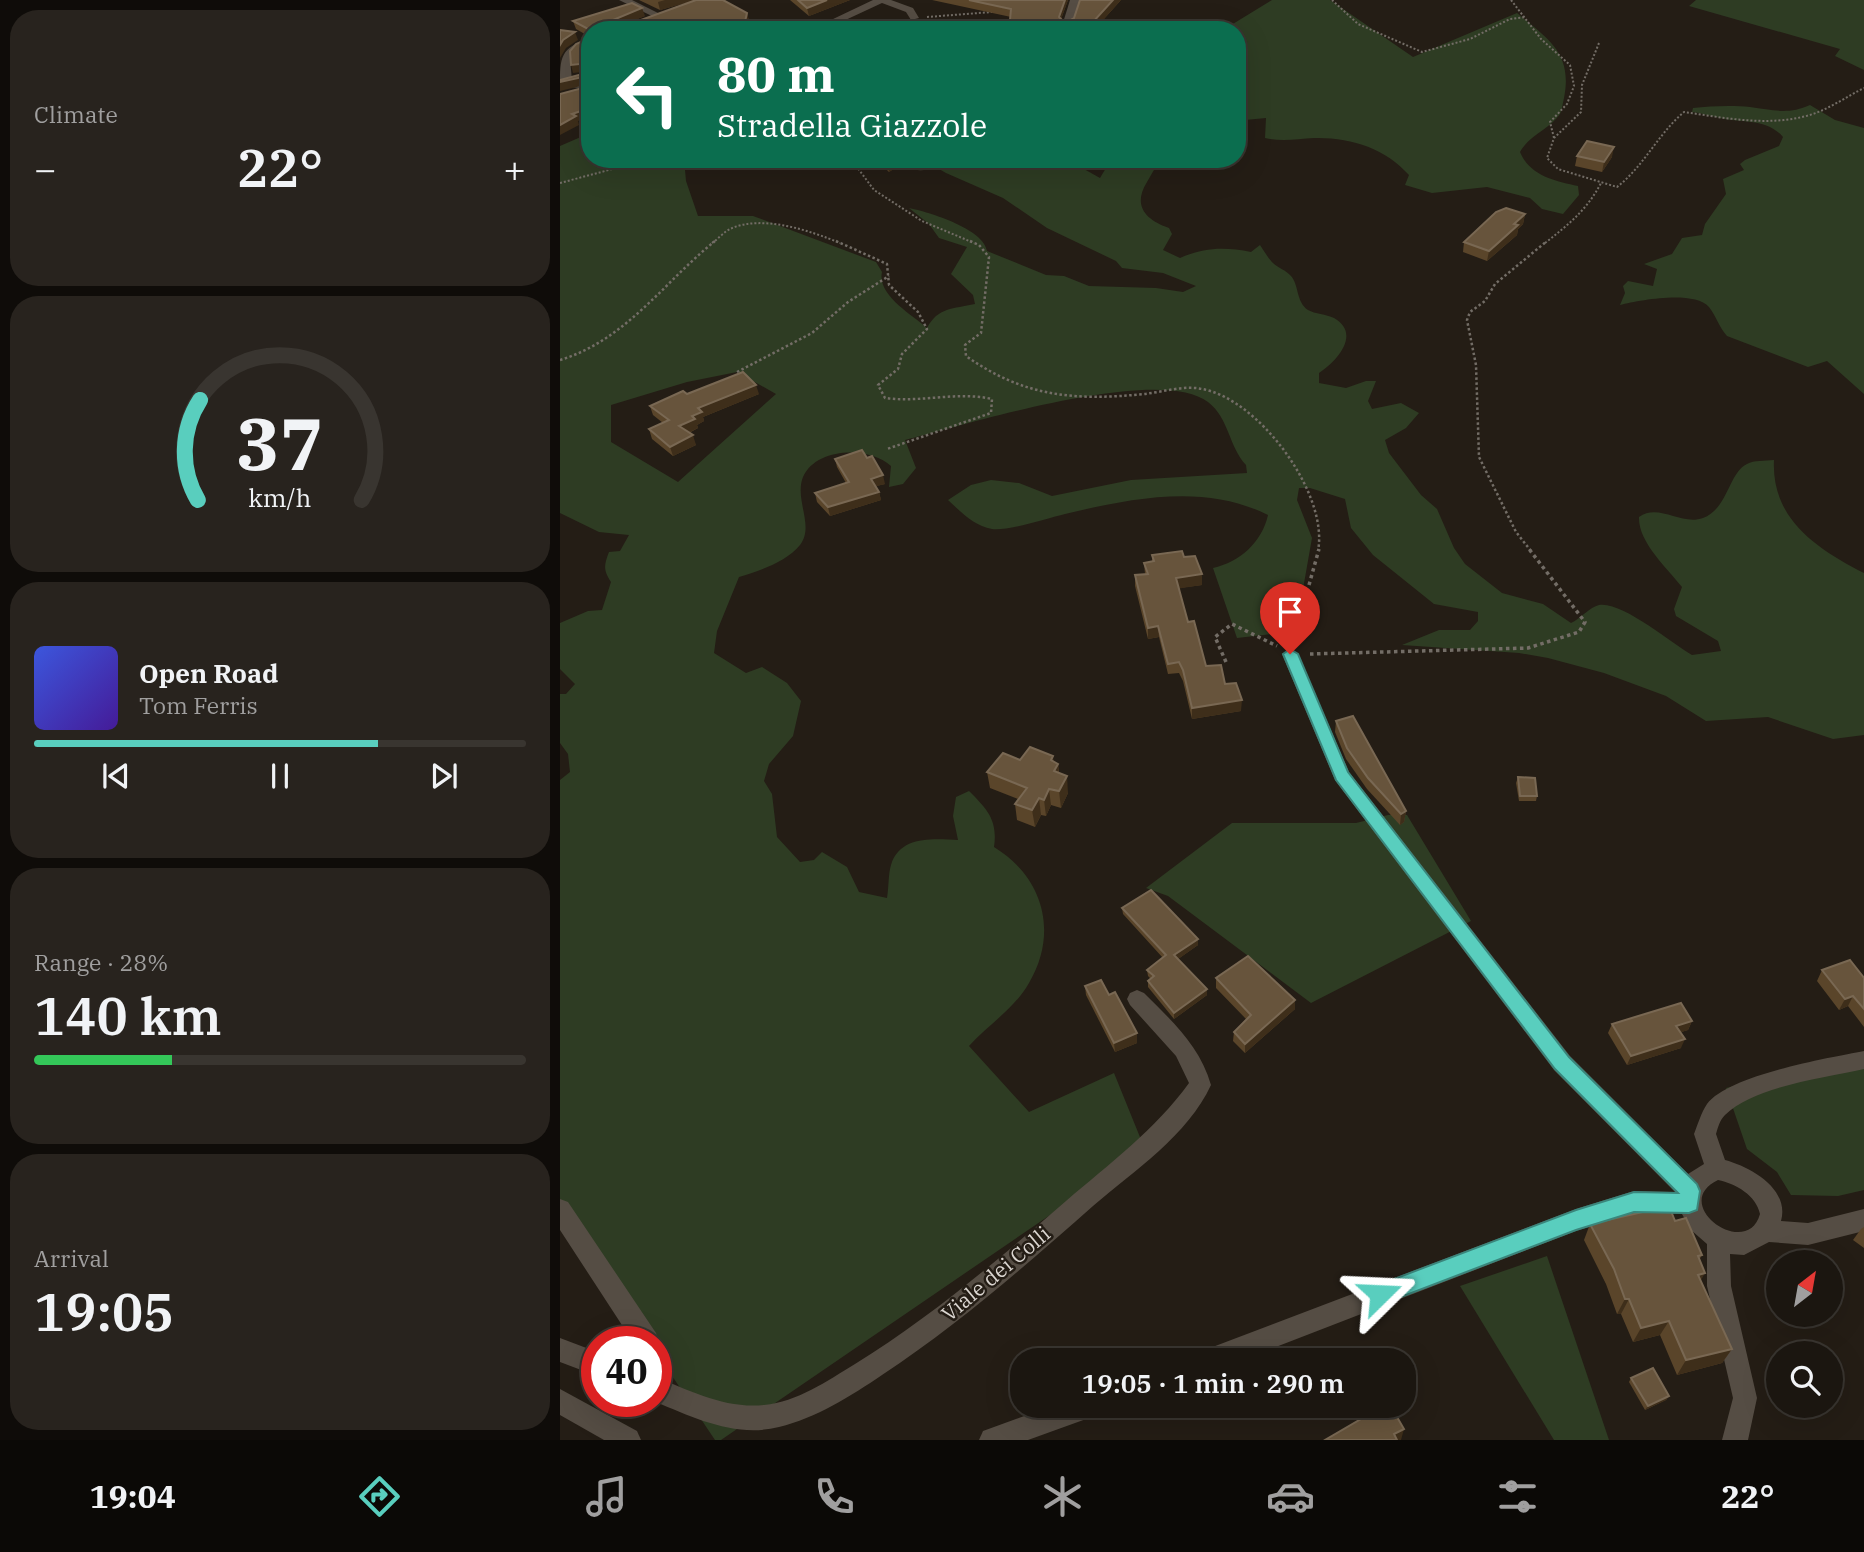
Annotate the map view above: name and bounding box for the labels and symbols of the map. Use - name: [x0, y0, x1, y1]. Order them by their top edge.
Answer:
- pin: [1260, 582, 1320, 654]
- street label: Viale dei Colli: [935, 1219, 1056, 1327]
- north arrow: [1766, 1250, 1843, 1326]
- position arrow: [1343, 1257, 1417, 1331]
- speed limit sign: 40: [581, 1326, 672, 1417]

